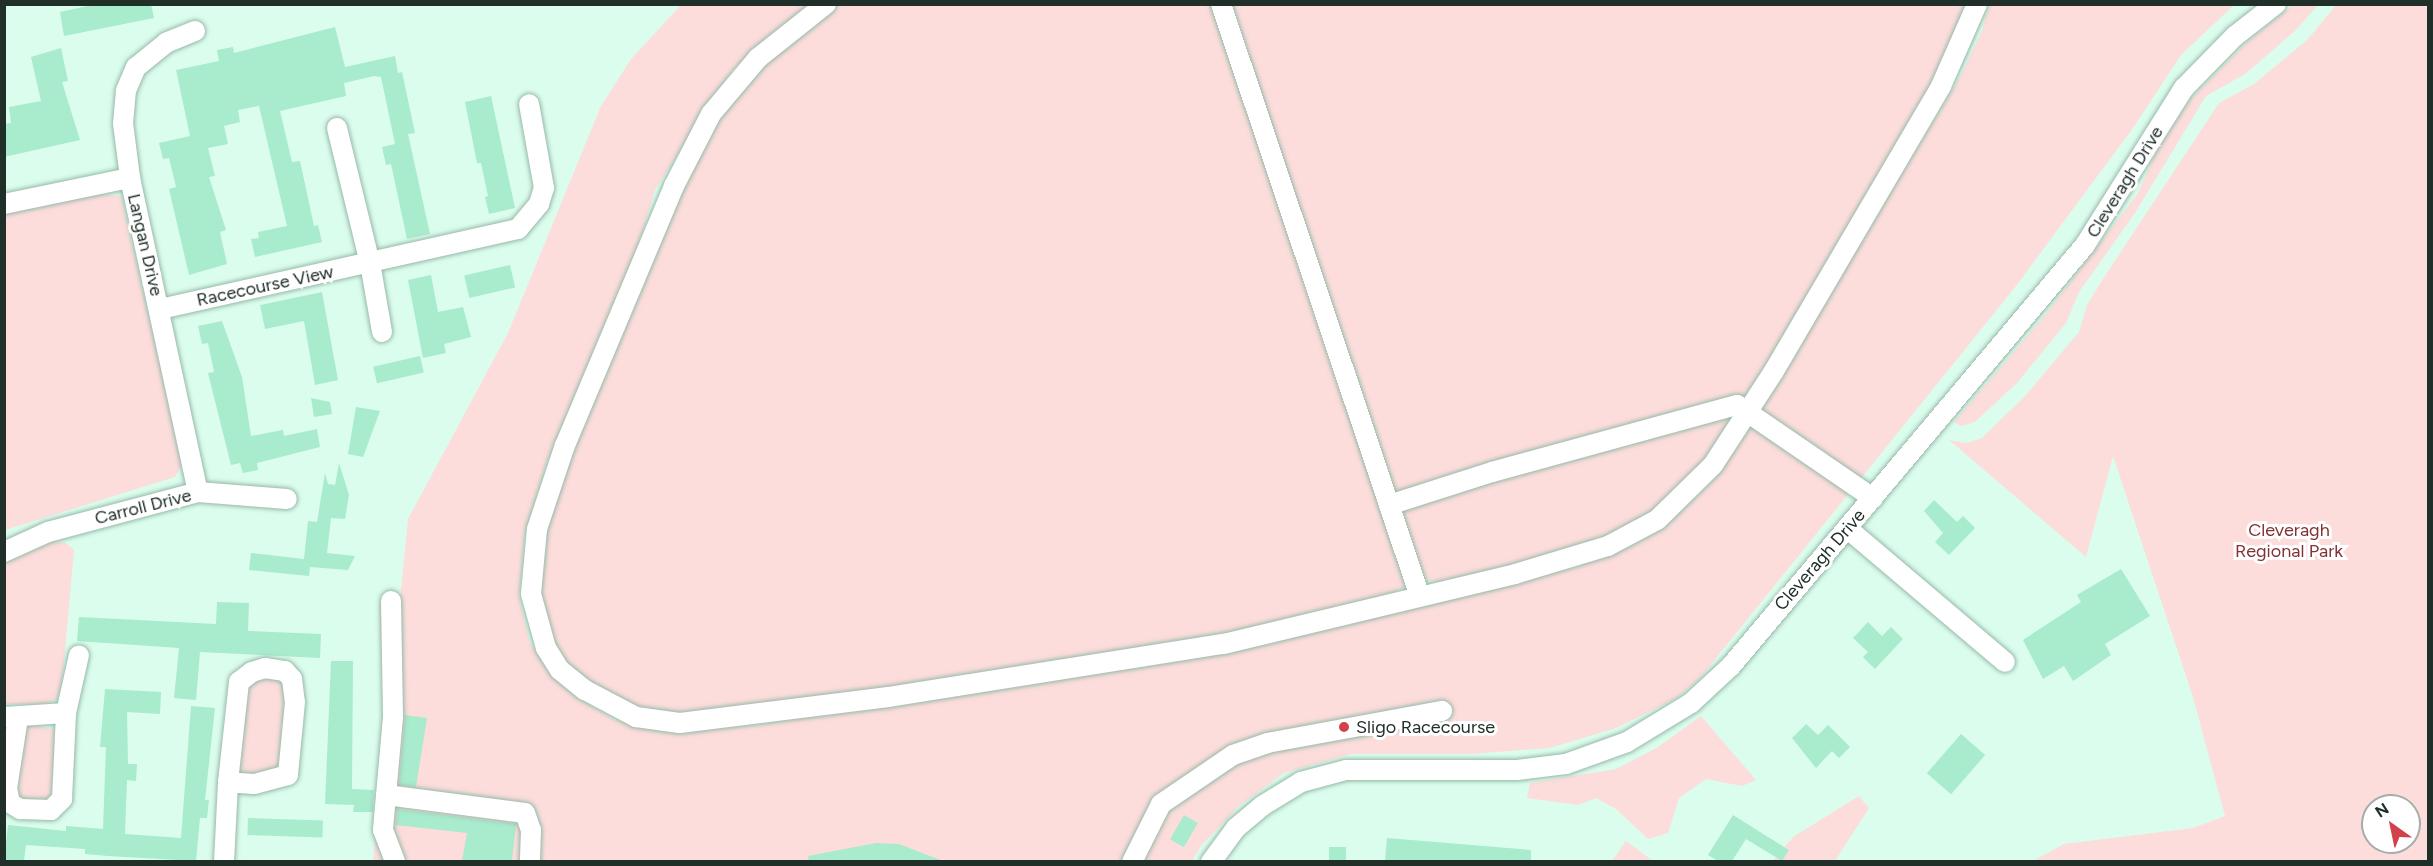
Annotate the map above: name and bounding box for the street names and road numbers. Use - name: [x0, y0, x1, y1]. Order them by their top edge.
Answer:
- street label: Cleveragh Drive: [2082, 122, 2168, 242]
- street label: Langan Drive: [123, 192, 167, 298]
- street label: Racecourse View: [195, 261, 335, 311]
- street label: Carroll Drive: [92, 485, 194, 529]
- street label: Cleveragh Drive: [1770, 505, 1870, 615]

